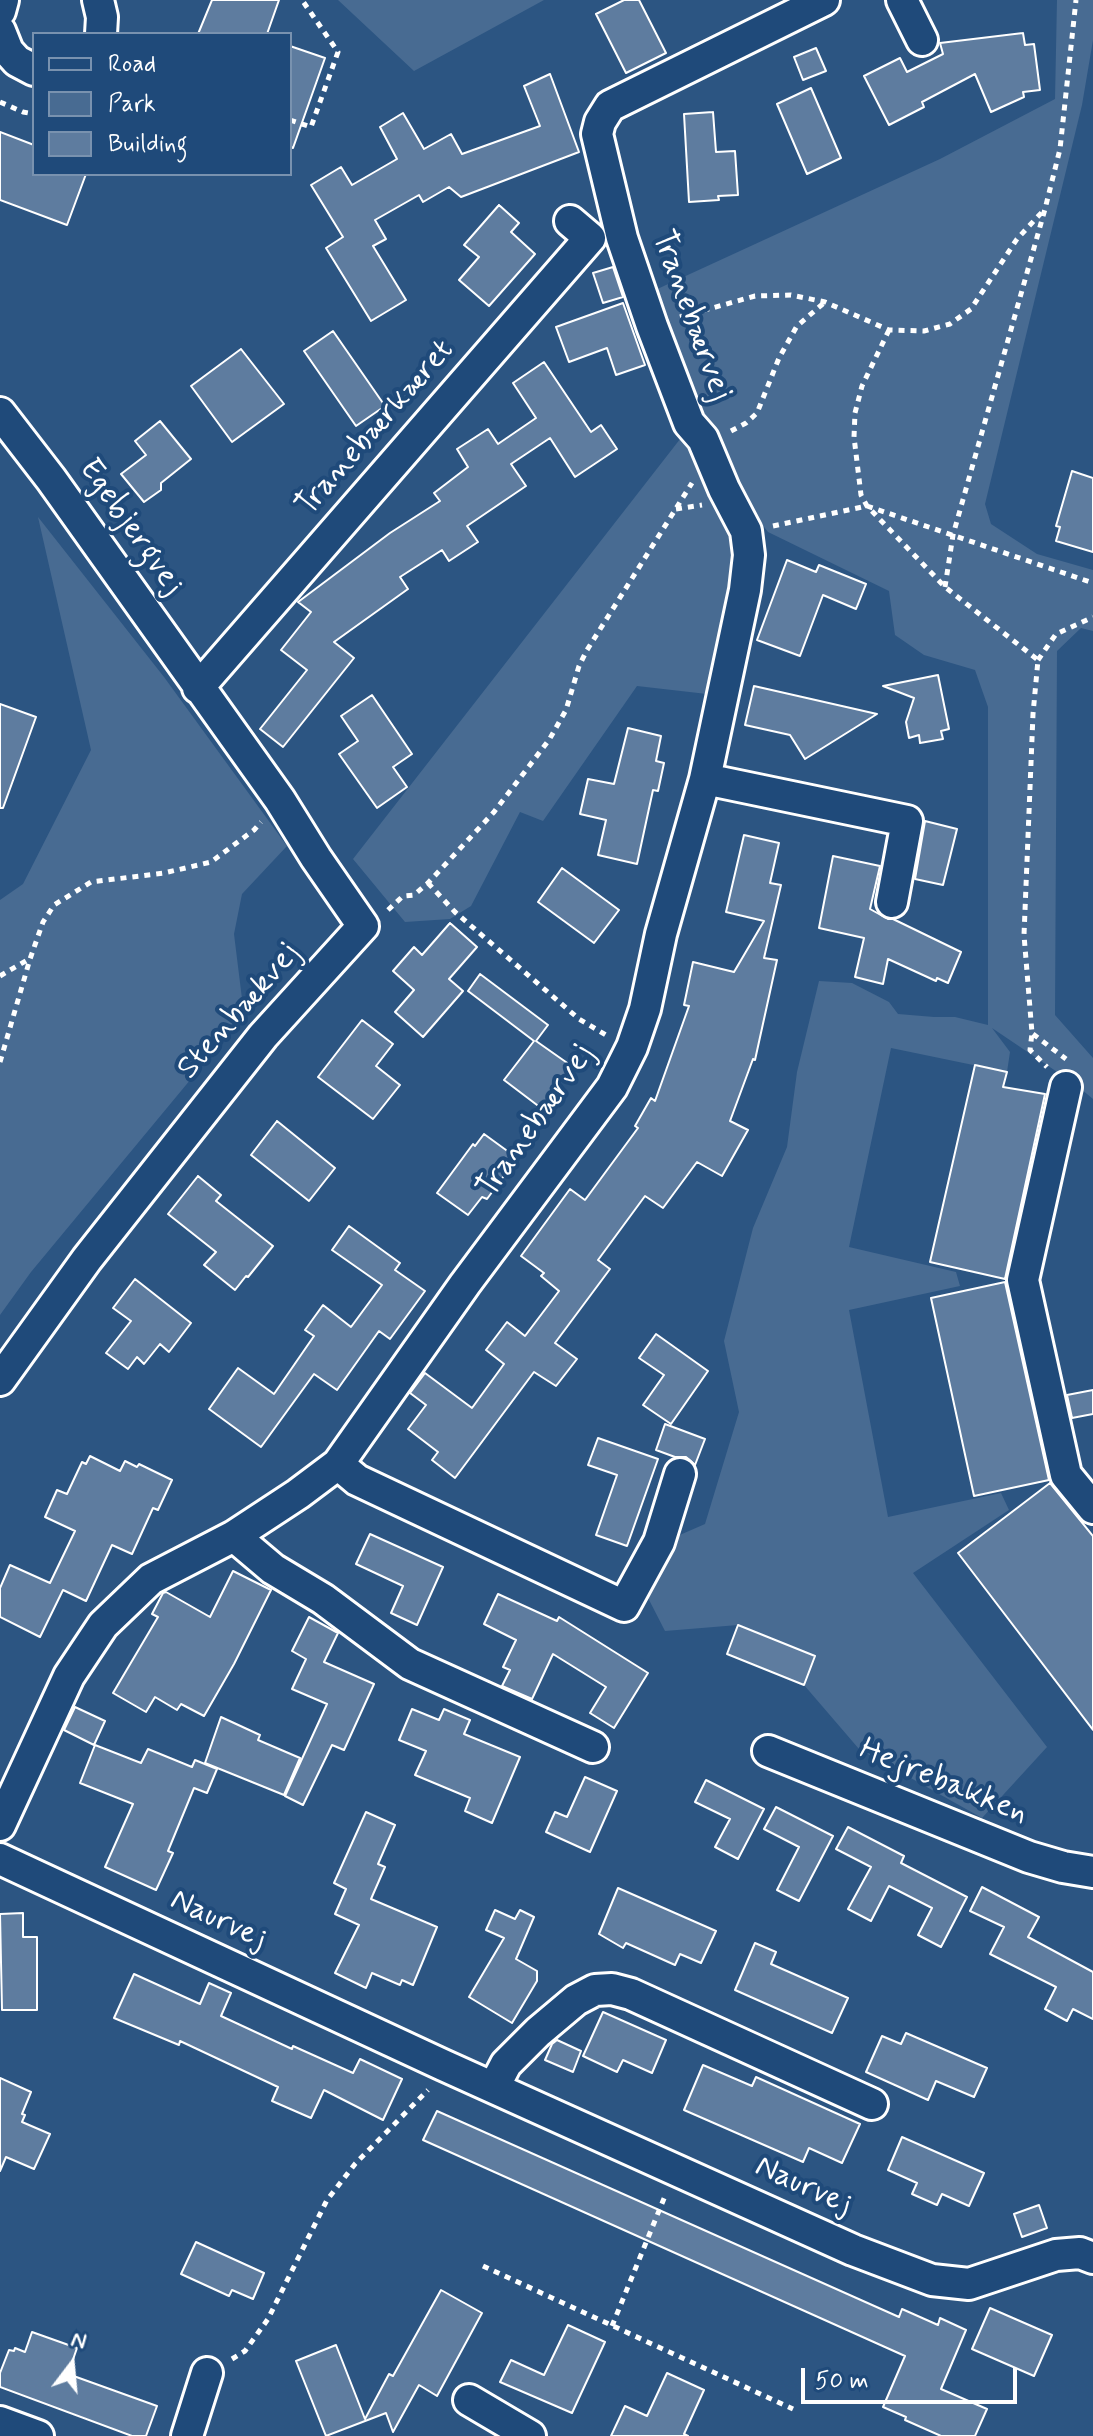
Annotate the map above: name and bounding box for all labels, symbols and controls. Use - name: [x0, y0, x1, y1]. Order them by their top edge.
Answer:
- legend: [32, 32, 292, 176]
- text: Road: [108, 49, 156, 80]
- text: Park: [108, 89, 156, 120]
- text: Building: [108, 129, 188, 160]
- street label: Tranebærvej: [641, 225, 739, 407]
- street label: Tranebærkæret: [289, 333, 463, 525]
- street label: Egebjergvej: [69, 452, 191, 604]
- street label: Stenbækvej: [170, 936, 310, 1088]
- street label: Tranebærvej: [470, 1038, 604, 1206]
- street label: Hejrebakken: [853, 1732, 1033, 1834]
- street label: Naurvej: [163, 1882, 273, 1960]
- street label: Naurvej: [748, 2149, 858, 2225]
- north arrow: [32, 2324, 112, 2404]
- text: N: [68, 2325, 90, 2356]
- scale bar: [805, 2352, 1021, 2402]
- text: 50 m: [815, 2366, 869, 2397]

